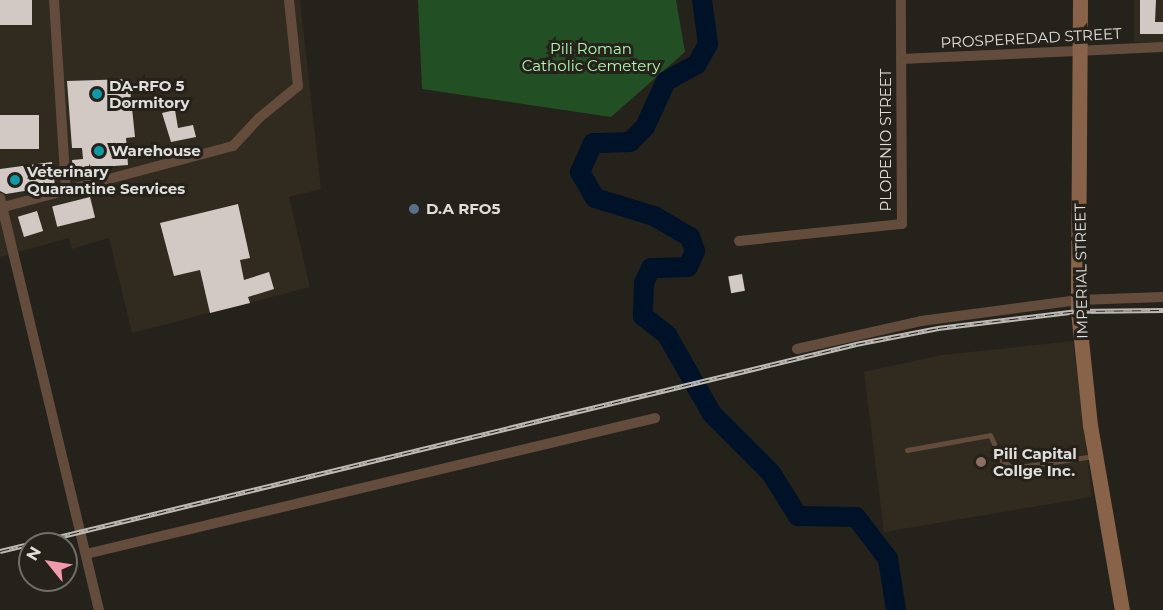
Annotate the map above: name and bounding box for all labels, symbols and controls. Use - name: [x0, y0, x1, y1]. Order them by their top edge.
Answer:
- street label: PROSPEREDAD STREET: [940, 24, 1122, 52]
- park label: Pili Roman Catholic Cemetery: [522, 39, 660, 74]
- street label: PLOPENIO STREET: [877, 69, 895, 211]
- place label: DA-RFO 5 Dormitory: [109, 76, 189, 111]
- marker: DA-RFO 5 Dormitory: [90, 87, 104, 101]
- place label: Warehouse: [111, 142, 201, 160]
- marker: Warehouse: [92, 144, 106, 158]
- place label: Veterinary Quarantine Services: [27, 162, 185, 197]
- marker: Veterinary Quarantine Services: [8, 173, 22, 187]
- place label: D.A RFO5: [426, 200, 500, 218]
- marker: D.A RFO5: [407, 202, 421, 216]
- street label: IMPERIAL STREET: [1071, 203, 1091, 339]
- place label: Pili Capital Collge Inc.: [993, 444, 1077, 479]
- marker: Pili Capital Collge Inc.: [974, 455, 988, 469]
- north arrow: [18, 532, 78, 592]
- text: N: [22, 543, 45, 564]

